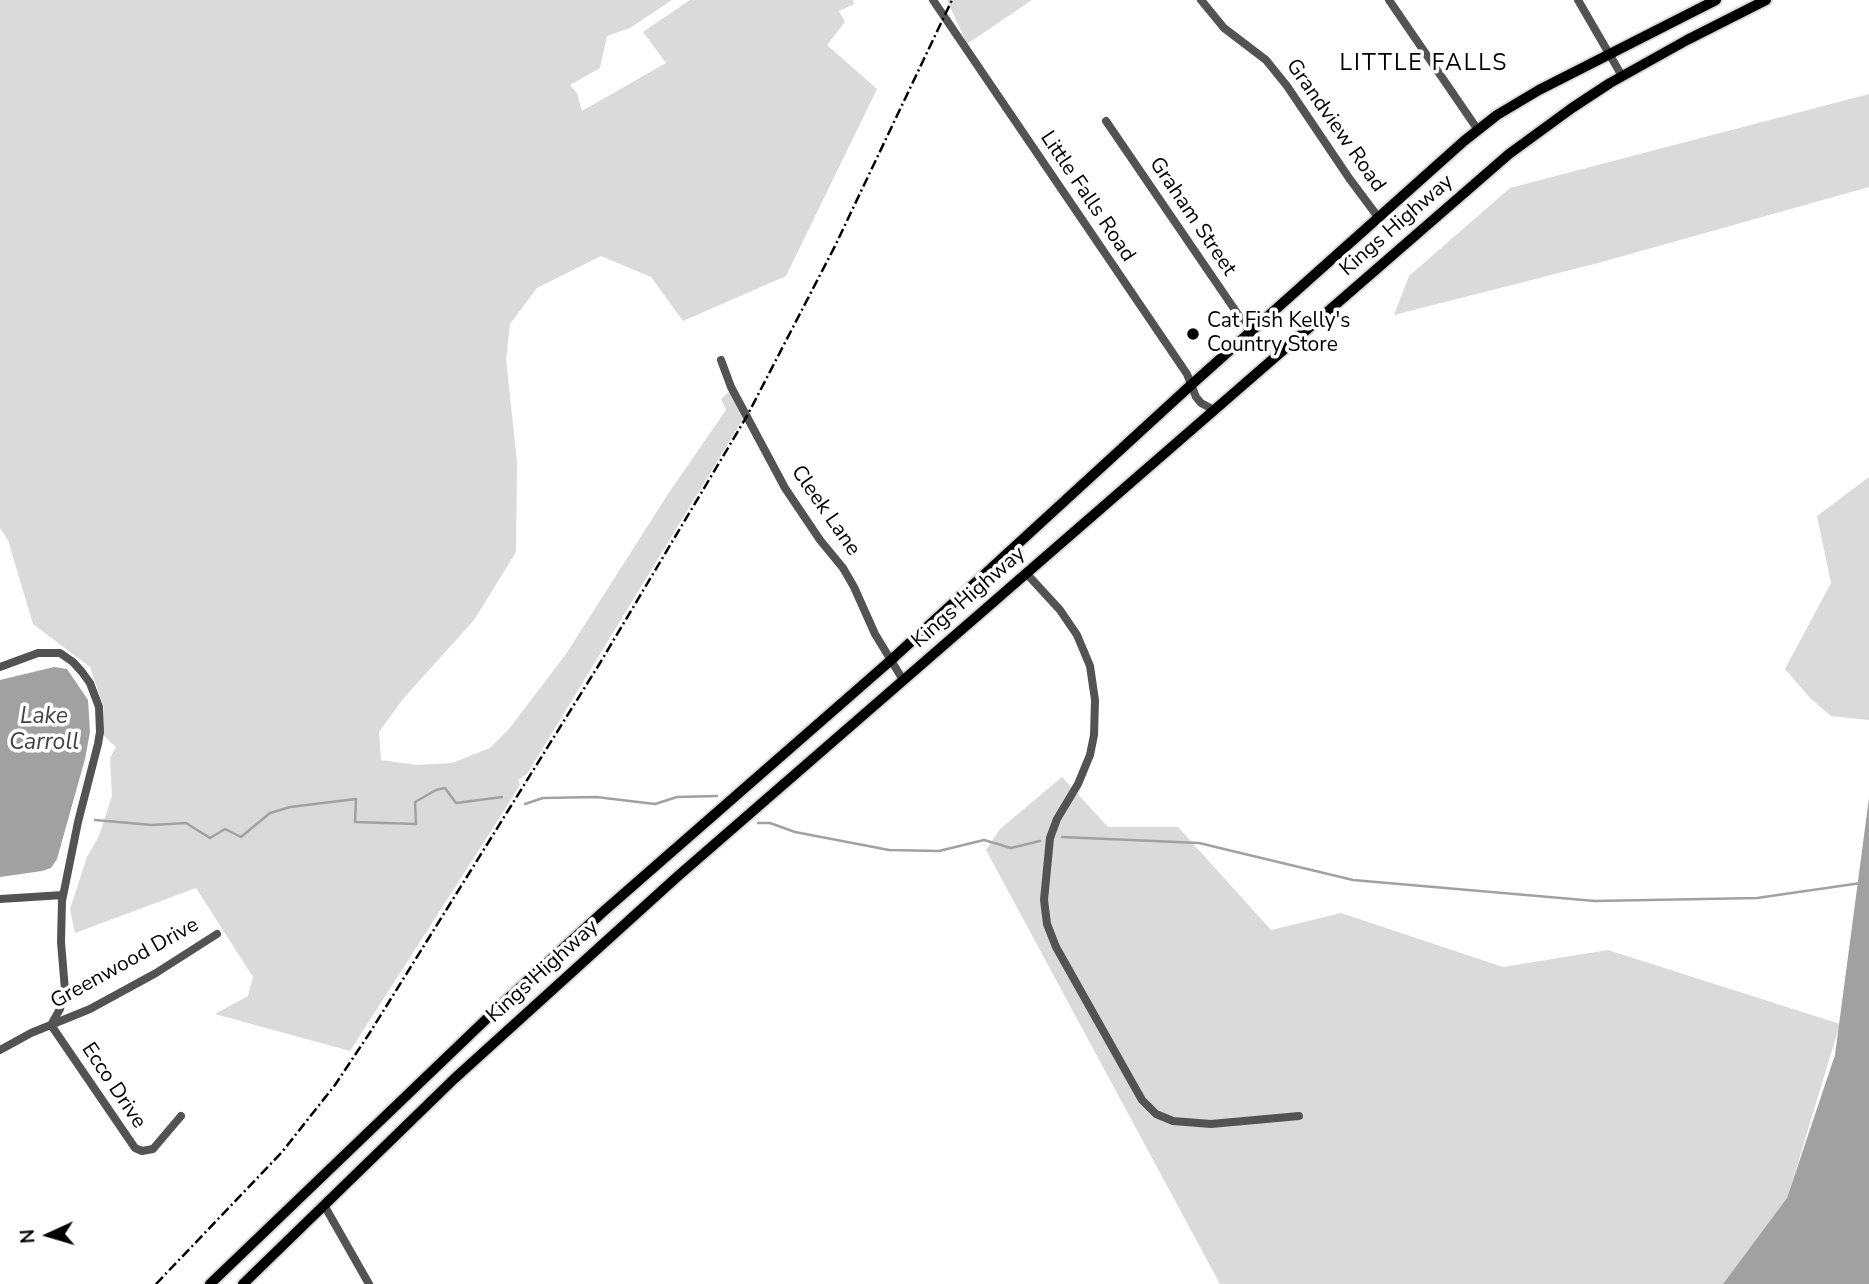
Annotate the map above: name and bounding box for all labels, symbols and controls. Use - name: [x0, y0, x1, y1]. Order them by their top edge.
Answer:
- district label: LITTLE FALLS: [1341, 50, 1507, 78]
- street label: Grandview Road: [1280, 55, 1390, 197]
- street label: Little Falls Road: [1034, 127, 1140, 267]
- street label: Graham Street: [1143, 153, 1241, 281]
- street label: Kings Highway: [1335, 170, 1459, 282]
- place label: Cat Fish Kelly's Country Store: [1207, 309, 1350, 359]
- marker: Cat Fish Kelly's Country Store: [1185, 326, 1201, 342]
- street label: Cleek Lane: [785, 461, 865, 561]
- street label: Kings Highway: [907, 542, 1031, 654]
- water label: Lake Carroll: [9, 703, 79, 757]
- street label: Greenwood Drive: [47, 913, 203, 1015]
- street label: Kings Highway: [482, 915, 604, 1029]
- street label: Ecco Drive: [75, 1038, 151, 1134]
- north arrow: [14, 1200, 84, 1270]
- text: N: [15, 1228, 42, 1244]

